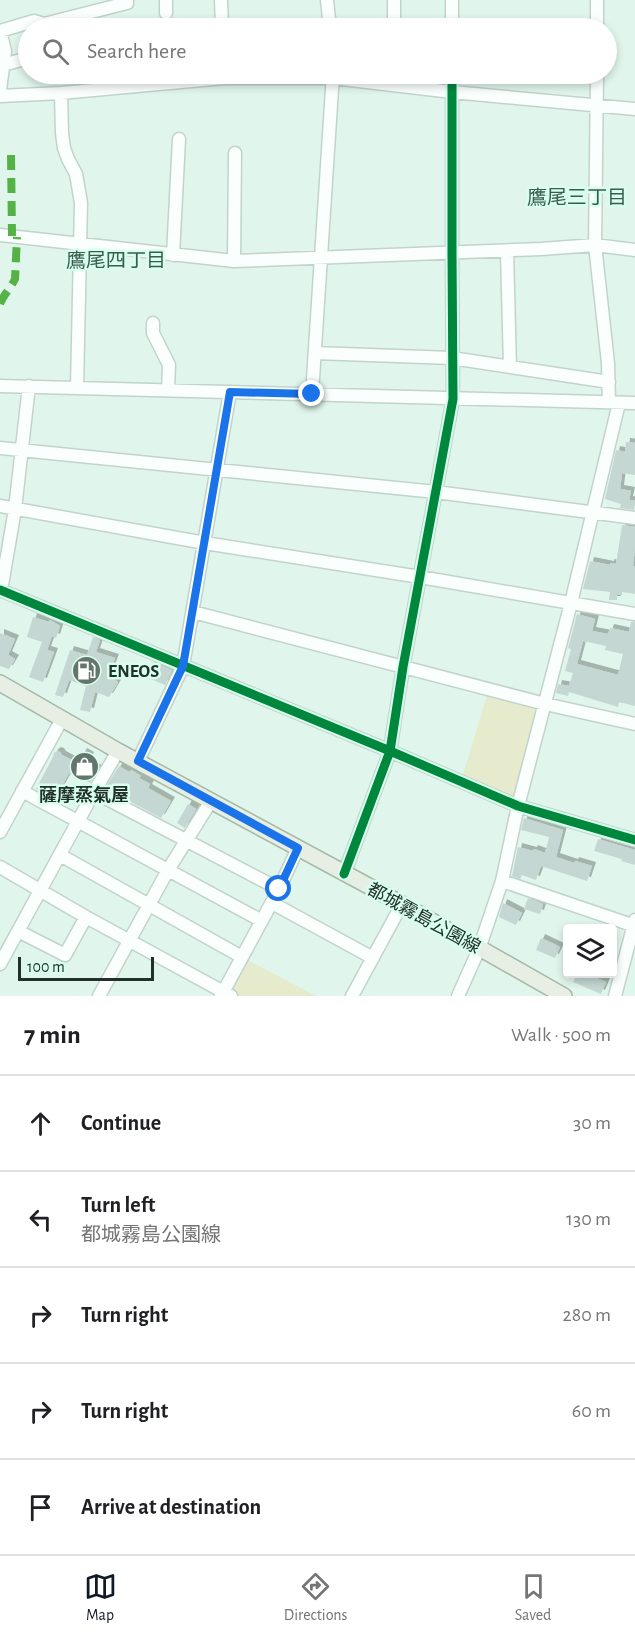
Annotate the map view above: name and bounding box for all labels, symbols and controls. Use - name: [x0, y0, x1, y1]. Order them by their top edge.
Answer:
- search box: [18, 18, 617, 84]
- icon: search: [39, 35, 72, 68]
- text: Search here: [87, 40, 186, 62]
- district label: 鷹尾三丁目: [527, 187, 627, 208]
- district label: 鷹尾四丁目: [66, 250, 166, 271]
- route end: [298, 380, 324, 406]
- fuel station icon: ENEOS: [71, 655, 103, 687]
- place label: ENEOS: [108, 663, 159, 681]
- shop icon: 薩摩蒸氣屋: [68, 750, 100, 782]
- place label: 薩摩蒸氣屋: [39, 785, 129, 805]
- route start: [265, 875, 291, 901]
- street label: 都城霧島公園線: [364, 879, 484, 957]
- map controls: [563, 924, 617, 978]
- button: layers: [563, 924, 617, 978]
- scale bar: [18, 954, 154, 982]
- text: 100 m: [27, 959, 65, 975]
- text: 7 min: [24, 1022, 81, 1048]
- text: Walk · 500 m: [511, 1025, 611, 1045]
- icon: ahead: [24, 1107, 57, 1140]
- text: Continue: [81, 1112, 161, 1134]
- text: 30 m: [573, 1113, 611, 1133]
- text: Turn left: [81, 1194, 155, 1216]
- icon: left: [24, 1203, 57, 1236]
- text: 130 m: [566, 1209, 611, 1229]
- text: 都城霧島公園線: [81, 1225, 221, 1245]
- icon: right: [24, 1299, 57, 1332]
- text: Turn right: [81, 1304, 168, 1326]
- text: 280 m: [563, 1305, 611, 1325]
- icon: right: [24, 1395, 57, 1428]
- text: Turn right: [81, 1400, 168, 1422]
- text: 60 m: [572, 1401, 611, 1421]
- icon: arrive: [24, 1491, 57, 1524]
- text: Arrive at destination: [81, 1496, 261, 1518]
- tab: Map: [84, 1570, 117, 1625]
- tab: Directions: [284, 1570, 348, 1625]
- tab: Saved: [515, 1570, 551, 1625]

